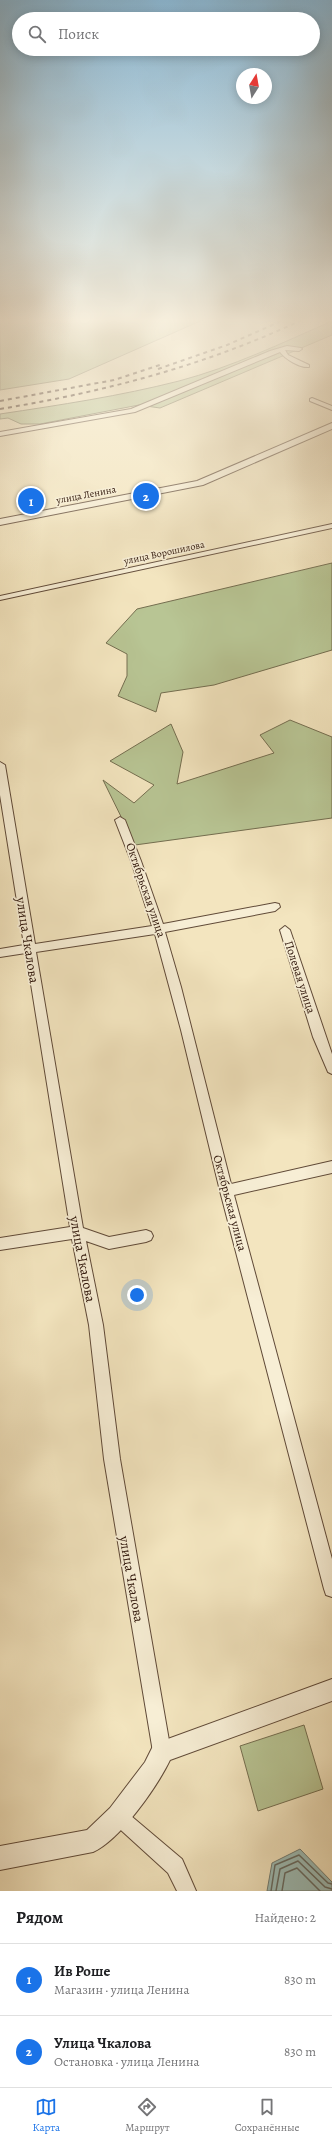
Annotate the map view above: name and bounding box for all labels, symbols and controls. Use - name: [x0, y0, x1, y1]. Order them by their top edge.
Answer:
- search box: [12, 12, 320, 56]
- icon: search: [26, 23, 48, 45]
- text: Поиск: [58, 24, 99, 44]
- north arrow: [236, 68, 272, 104]
- pin: 2: [133, 481, 159, 511]
- street label: улица Ленина: [54, 482, 117, 507]
- pin: 1: [18, 486, 44, 516]
- street label: улица Ворошилова: [122, 538, 206, 569]
- street label: Октябрьская улица: [122, 841, 170, 940]
- street label: улица Чкалова: [11, 894, 44, 985]
- street label: Полевая улица: [281, 938, 319, 1016]
- street label: Октябрьская улица: [209, 1153, 251, 1253]
- street label: улица Чкалова: [65, 1213, 100, 1304]
- your location: [127, 1285, 147, 1305]
- street label: улица Чкалова: [114, 1533, 149, 1624]
- text: Рядом: [16, 1906, 63, 1929]
- text: Найдено: 2: [255, 1909, 316, 1926]
- text: Ив Роше: [54, 1961, 110, 1981]
- text: 1: [27, 1971, 31, 1988]
- text: 830 m: [284, 1971, 316, 1988]
- text: Магазин · улица Ленина: [54, 1981, 189, 1998]
- text: Улица Чкалова: [54, 2033, 152, 2053]
- text: 2: [26, 2043, 32, 2060]
- text: 830 m: [284, 2043, 316, 2060]
- text: Остановка · улица Ленина: [54, 2053, 200, 2070]
- tab: Карта: [32, 2096, 60, 2135]
- tab: Маршрут: [125, 2096, 170, 2135]
- tab: Сохранённые: [235, 2096, 300, 2135]

